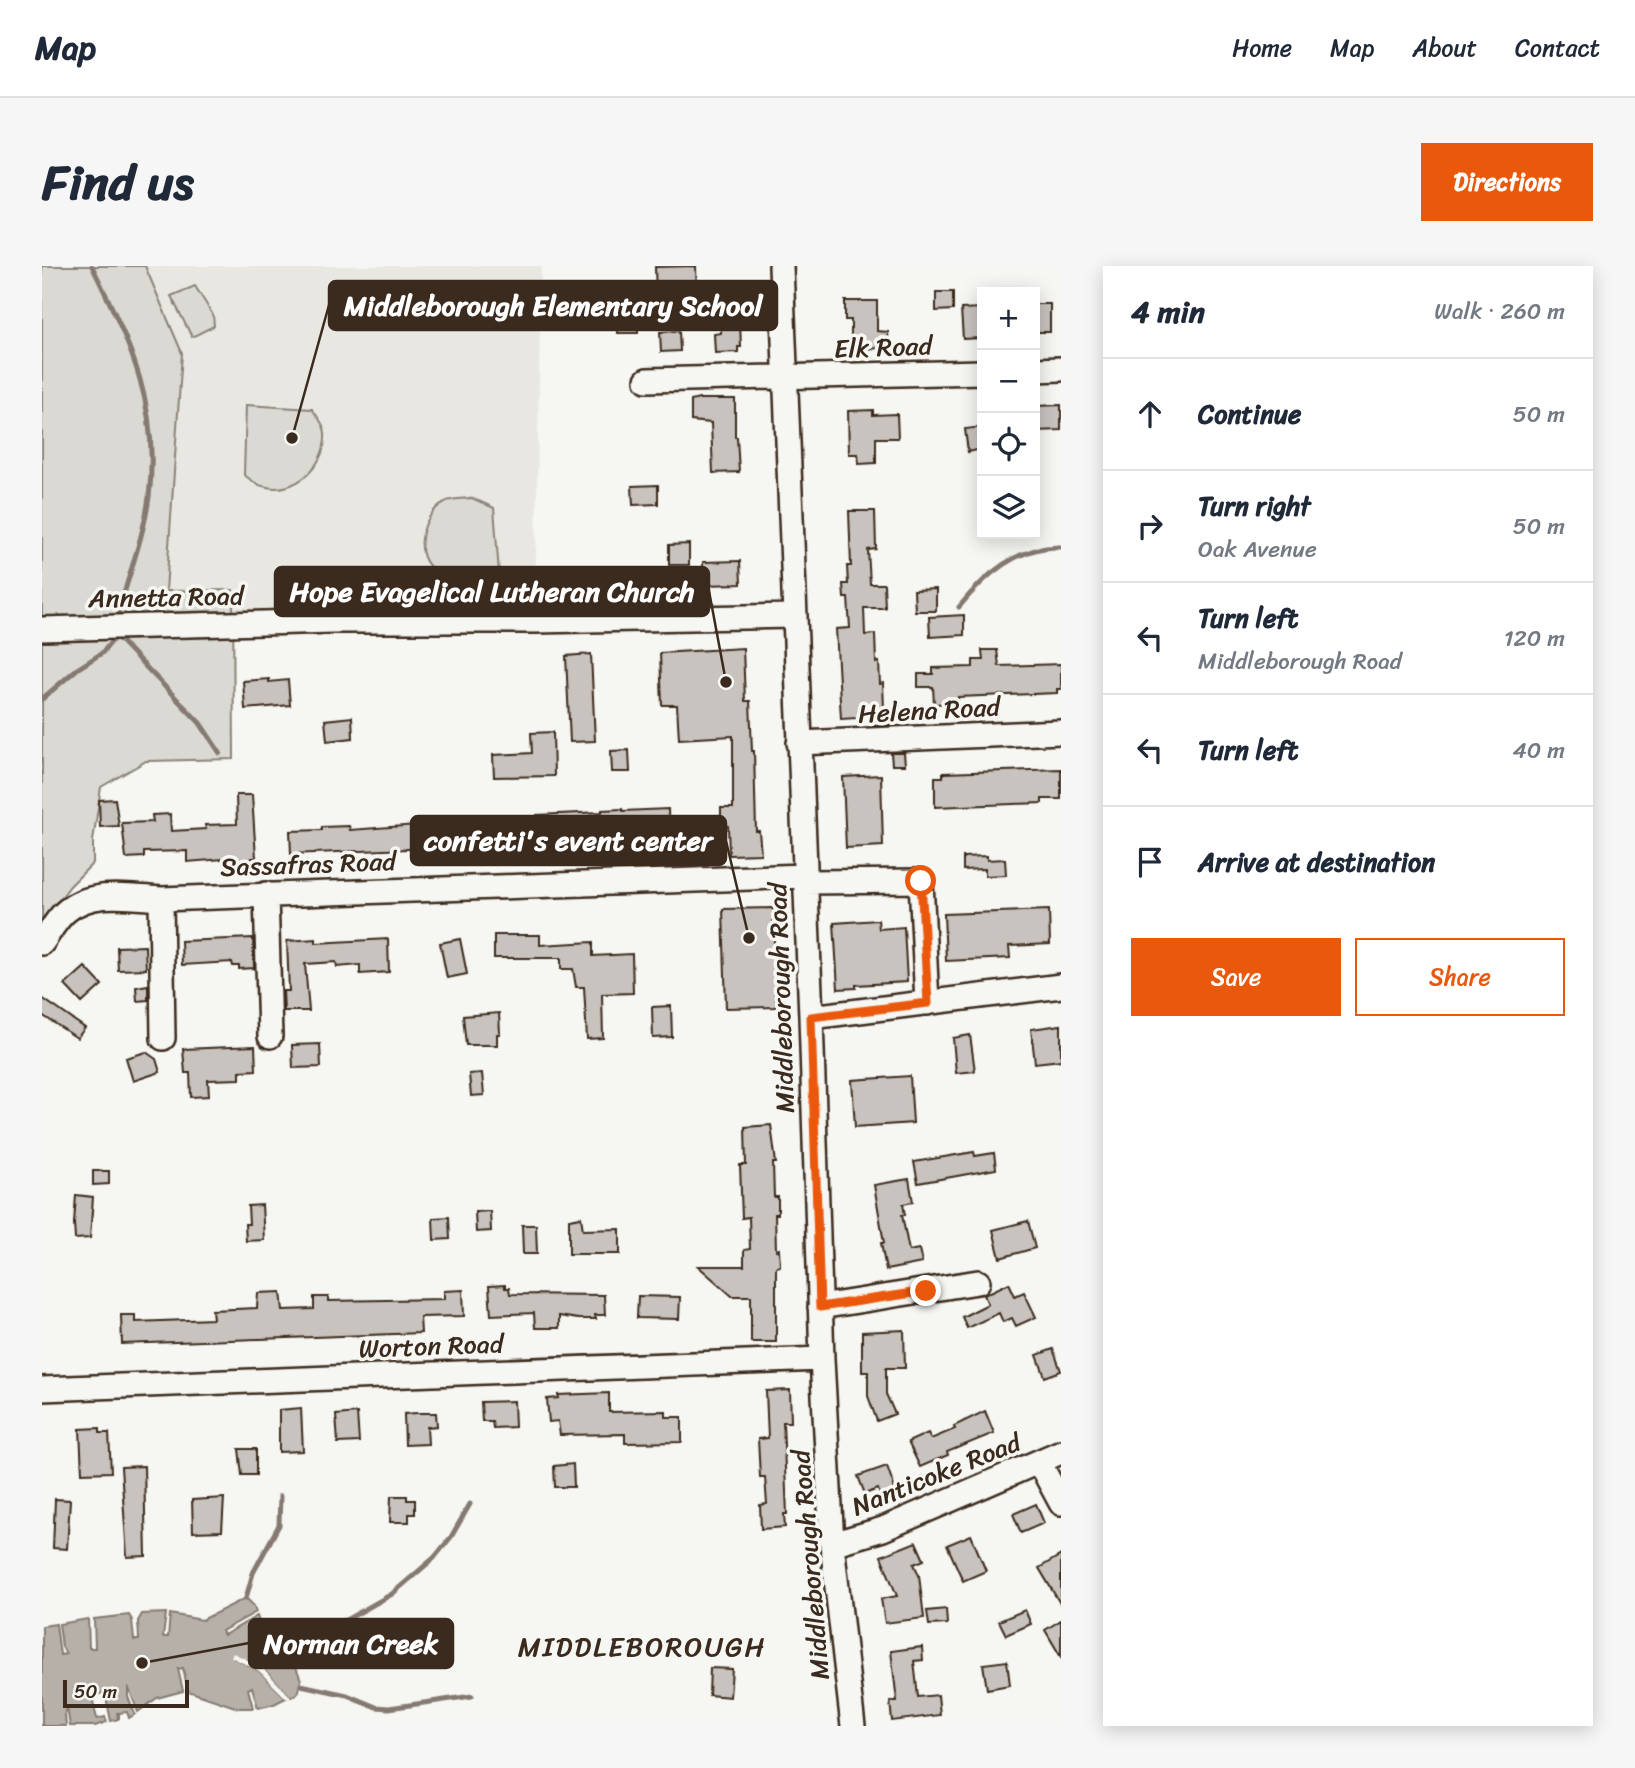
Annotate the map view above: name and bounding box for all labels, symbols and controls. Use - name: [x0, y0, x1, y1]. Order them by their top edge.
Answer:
- text: Map: [35, 19, 96, 77]
- text: Home: [1232, 27, 1292, 69]
- text: Map: [1330, 27, 1374, 69]
- text: About: [1412, 27, 1477, 69]
- text: Contact: [1515, 27, 1600, 69]
- text: Find us: [42, 139, 194, 226]
- button: Directions: [1421, 143, 1593, 221]
- callout: Middleborough Elementary School: [329, 281, 777, 330]
- text: Middleborough Elementary School: [343, 281, 763, 330]
- text: 4 min: [1131, 285, 1205, 339]
- map controls: [977, 287, 1040, 539]
- button: +: [977, 287, 1040, 350]
- text: Walk · 260 m: [1434, 291, 1565, 332]
- street label: Elk Road: [833, 322, 935, 372]
- button: −: [977, 350, 1040, 413]
- text: Continue: [1198, 391, 1301, 437]
- text: 50 m: [1513, 394, 1565, 435]
- icon: ahead: [1131, 395, 1169, 433]
- button: locate: [977, 413, 1040, 476]
- button: layers: [977, 476, 1040, 539]
- text: Turn right: [1198, 483, 1311, 529]
- text: 50 m: [1513, 506, 1565, 547]
- icon: right: [1131, 507, 1169, 545]
- text: Oak Avenue: [1198, 529, 1317, 570]
- callout: Hope Evagelical Lutheran Church: [275, 567, 709, 616]
- text: Hope Evagelical Lutheran Church: [289, 567, 695, 616]
- street label: Annetta Road: [87, 573, 246, 621]
- text: Turn left: [1198, 595, 1298, 641]
- text: 120 m: [1504, 618, 1565, 659]
- icon: left: [1131, 619, 1169, 657]
- text: Middleborough Road: [1198, 641, 1402, 682]
- street label: Helena Road: [857, 683, 1003, 737]
- text: Turn left: [1198, 727, 1298, 773]
- text: 40 m: [1512, 730, 1565, 771]
- icon: left: [1131, 731, 1169, 769]
- callout: confetti's event center: [411, 816, 726, 865]
- text: confetti's event center: [423, 816, 715, 865]
- street label: Sassafras Road: [219, 838, 399, 890]
- text: Arrive at destination: [1198, 839, 1435, 885]
- icon: arrive: [1131, 843, 1169, 881]
- route start: [905, 865, 936, 896]
- street label: Middleborough Road: [754, 880, 808, 1114]
- button: Save: [1131, 938, 1341, 1016]
- button: Share: [1355, 938, 1565, 1016]
- route end: [910, 1275, 941, 1306]
- street label: Worton Road: [358, 1320, 506, 1372]
- street label: Nanticoke Road: [844, 1418, 1030, 1529]
- street label: Middleborough Road: [777, 1446, 843, 1682]
- callout: Norman Creek: [249, 1619, 453, 1668]
- text: Norman Creek: [263, 1619, 440, 1668]
- district label: MIDDLEBOROUGH: [518, 1622, 766, 1671]
- text: 50 m: [74, 1675, 117, 1708]
- scale bar: [63, 1677, 189, 1709]

